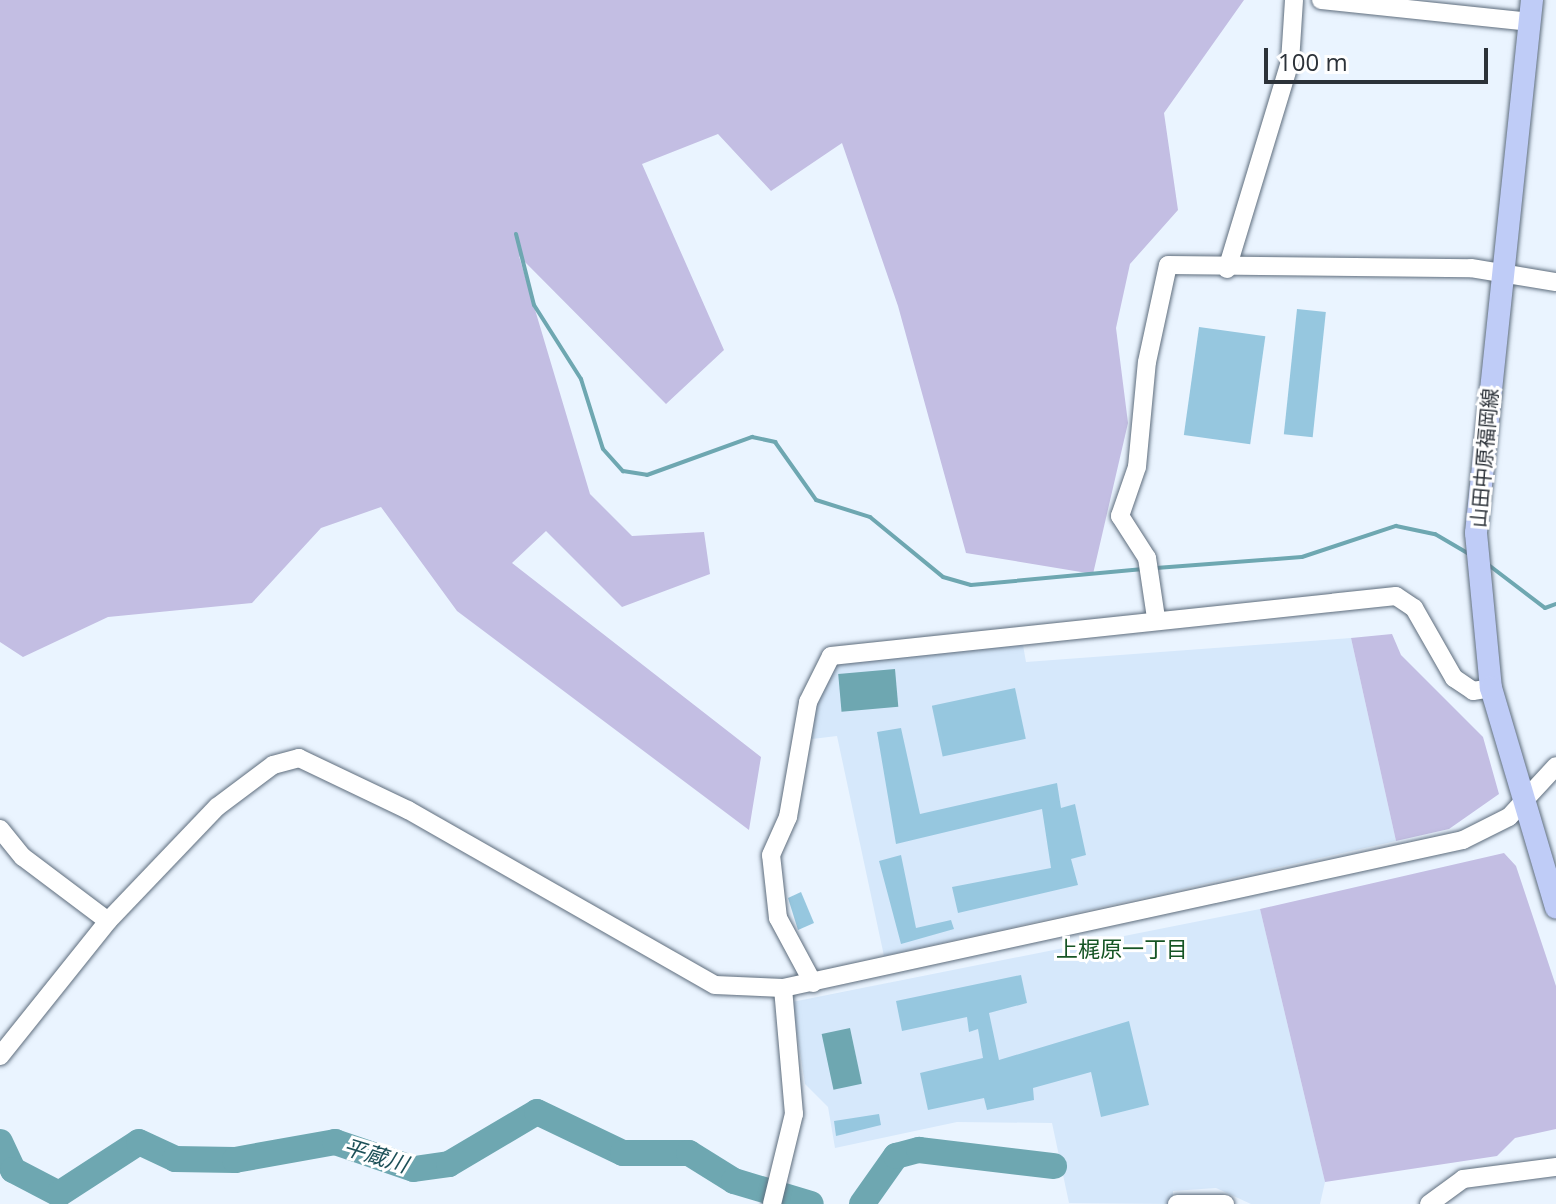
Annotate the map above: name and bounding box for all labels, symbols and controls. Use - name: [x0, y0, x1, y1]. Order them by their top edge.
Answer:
- scale bar: [1268, 32, 1492, 82]
- text: 100 m: [1278, 45, 1348, 78]
- street label: 山田中原福岡線: [1466, 387, 1502, 529]
- district label: 上梶原一丁目: [1056, 936, 1188, 962]
- water label: 平蔵川: [341, 1133, 411, 1177]

